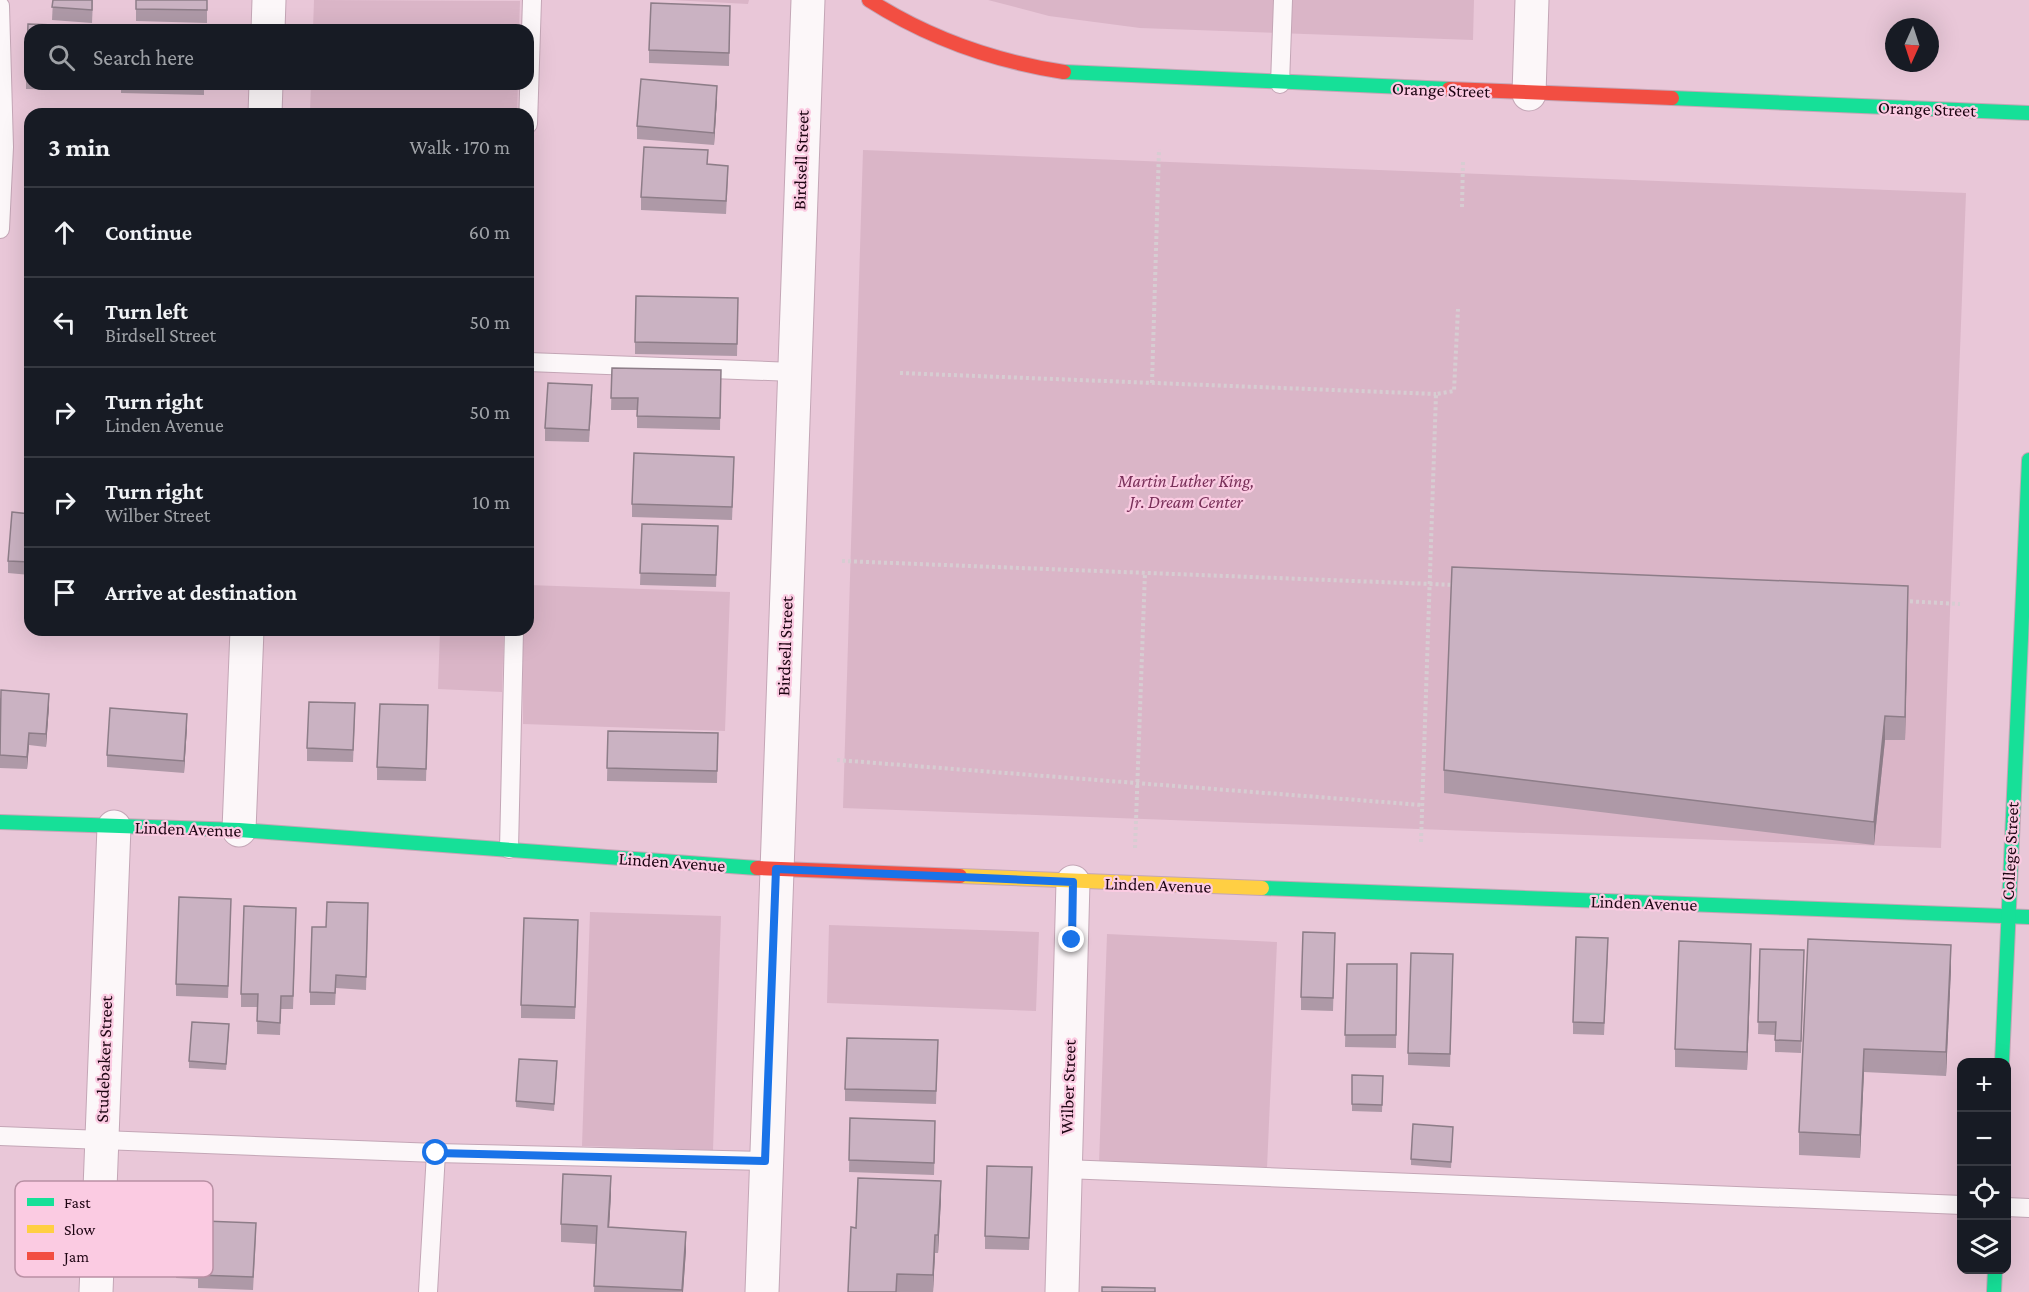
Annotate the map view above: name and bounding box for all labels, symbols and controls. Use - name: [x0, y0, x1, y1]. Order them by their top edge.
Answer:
- north arrow: [1885, 18, 1939, 72]
- search box: [24, 24, 534, 90]
- icon: search: [45, 41, 78, 74]
- text: Search here: [93, 45, 194, 70]
- street label: Orange Street: [1392, 78, 1491, 102]
- street label: Orange Street: [1878, 97, 1977, 121]
- street label: Birdsell Street: [789, 109, 813, 210]
- text: 3 min: [48, 133, 110, 162]
- text: Walk · 170 m: [409, 136, 510, 158]
- icon: ahead: [48, 216, 81, 249]
- text: Continue: [105, 220, 192, 245]
- text: 60 m: [469, 221, 510, 243]
- text: Turn left: [105, 299, 188, 324]
- icon: left: [48, 306, 81, 339]
- text: 50 m: [469, 311, 510, 333]
- text: Birdsell Street: [105, 324, 216, 346]
- text: Turn right: [105, 389, 203, 414]
- icon: right: [48, 396, 81, 429]
- text: 50 m: [469, 401, 510, 423]
- text: Linden Avenue: [105, 414, 224, 436]
- park label: Martin Luther King, Jr. Dream Center: [1117, 471, 1254, 512]
- text: Turn right: [105, 479, 203, 504]
- icon: right: [48, 486, 81, 519]
- text: 10 m: [472, 491, 510, 513]
- text: Wilber Street: [105, 504, 210, 526]
- icon: arrive: [48, 576, 81, 609]
- text: Arrive at destination: [105, 580, 297, 605]
- street label: Birdsell Street: [773, 595, 797, 696]
- street label: College Street: [1997, 800, 2023, 901]
- street label: Linden Avenue: [134, 817, 242, 841]
- street label: Linden Avenue: [618, 848, 726, 876]
- street label: Linden Avenue: [1104, 873, 1212, 897]
- street label: Linden Avenue: [1590, 891, 1698, 915]
- route end: [1058, 926, 1084, 952]
- street label: Studebaker Street: [92, 994, 116, 1123]
- street label: Wilber Street: [1056, 1038, 1080, 1135]
- map controls: [1957, 1058, 2011, 1274]
- button: +: [1957, 1058, 2011, 1112]
- button: −: [1957, 1112, 2011, 1166]
- route start: [422, 1139, 448, 1165]
- button: locate: [1957, 1166, 2011, 1220]
- legend: [15, 1181, 213, 1277]
- text: Fast: [64, 1194, 91, 1211]
- button: layers: [1957, 1220, 2011, 1274]
- text: Slow: [64, 1221, 96, 1238]
- text: Jam: [62, 1248, 89, 1266]

